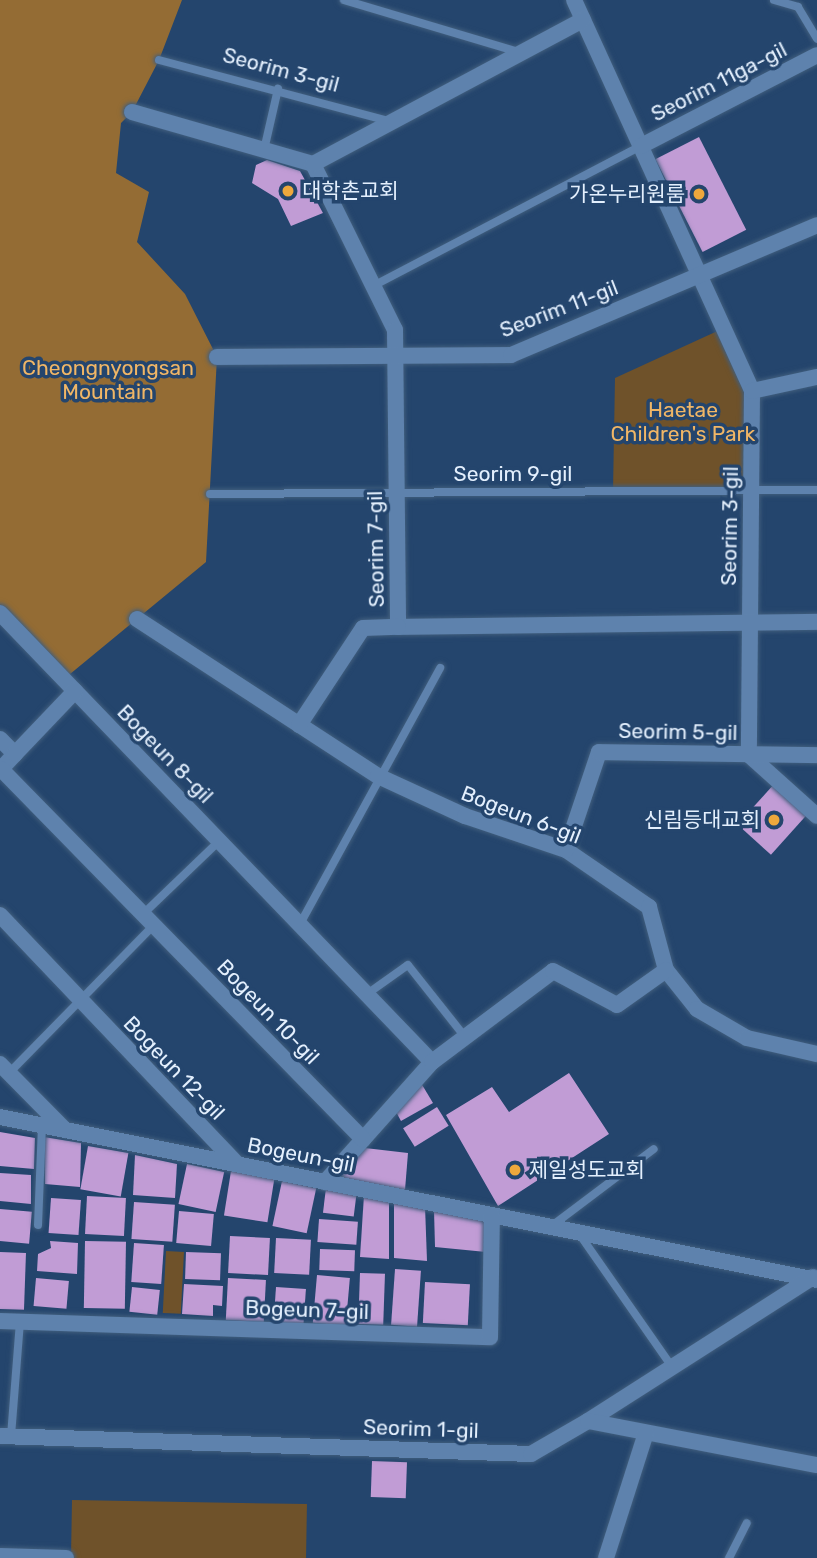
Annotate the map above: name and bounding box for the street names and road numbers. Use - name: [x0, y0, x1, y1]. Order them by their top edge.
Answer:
- street label: Seorim 11ga-gil: [647, 37, 791, 127]
- street label: Seorim 3-gil: [220, 42, 342, 98]
- street label: Seorim 11-gil: [496, 275, 622, 343]
- street label: Seorim 9-gil: [454, 461, 572, 487]
- street label: Seorim 3-gil: [716, 466, 744, 586]
- street label: Seorim 7-gil: [362, 490, 390, 608]
- street label: Bogeun 8-gil: [112, 700, 218, 808]
- street label: Seorim 5-gil: [618, 718, 738, 746]
- street label: Bogeun 6-gil: [457, 781, 585, 849]
- street label: Bogeun 10-gil: [212, 954, 324, 1070]
- street label: Bogeun 12-gil: [118, 1011, 230, 1125]
- street label: Bogeun-gil: [245, 1132, 357, 1178]
- street label: Bogeun 7-gil: [245, 1295, 369, 1325]
- street label: Seorim 1-gil: [363, 1414, 479, 1444]

